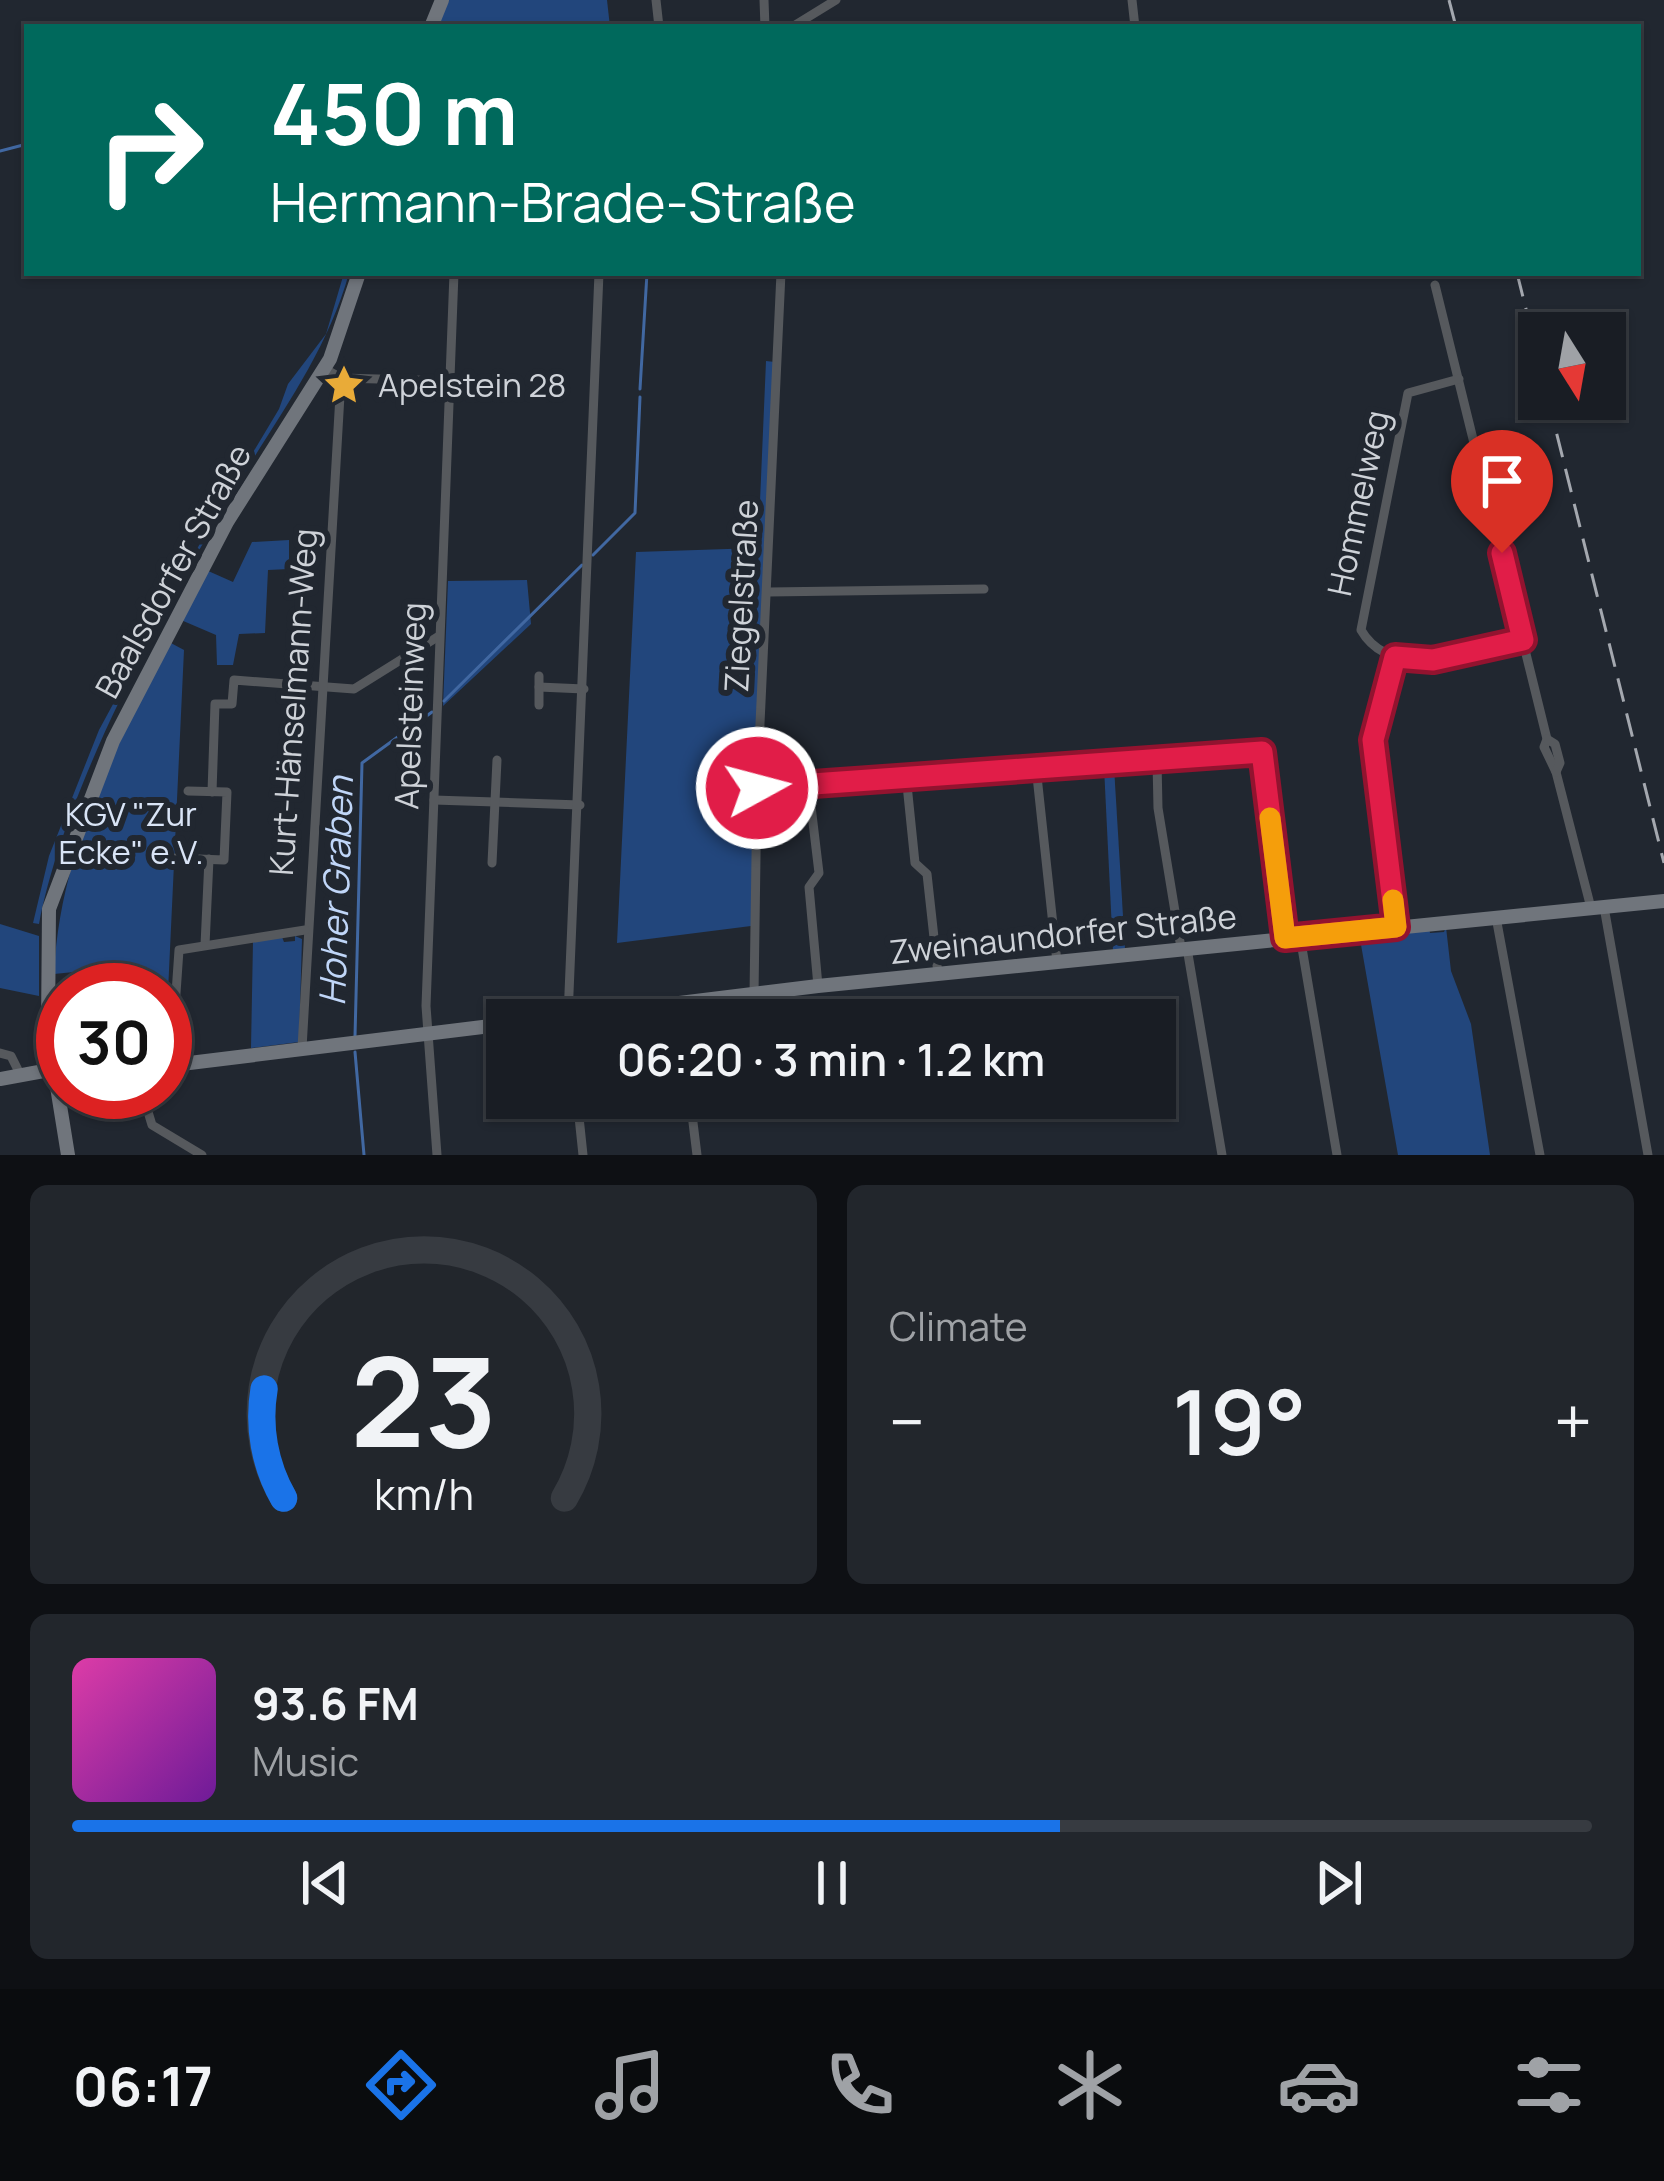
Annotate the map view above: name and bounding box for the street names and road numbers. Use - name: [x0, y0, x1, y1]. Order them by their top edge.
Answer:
- street label: Hommelweg: [1316, 406, 1399, 600]
- street label: Baalsdorfer Straße: [84, 436, 261, 706]
- street label: Ziegelstraße: [713, 498, 768, 693]
- street label: Kurt-Hänselmann-Weg: [258, 527, 327, 877]
- street label: Apelsteinweg: [383, 602, 436, 810]
- street label: Zweinaundorfer Straße: [887, 893, 1239, 974]

